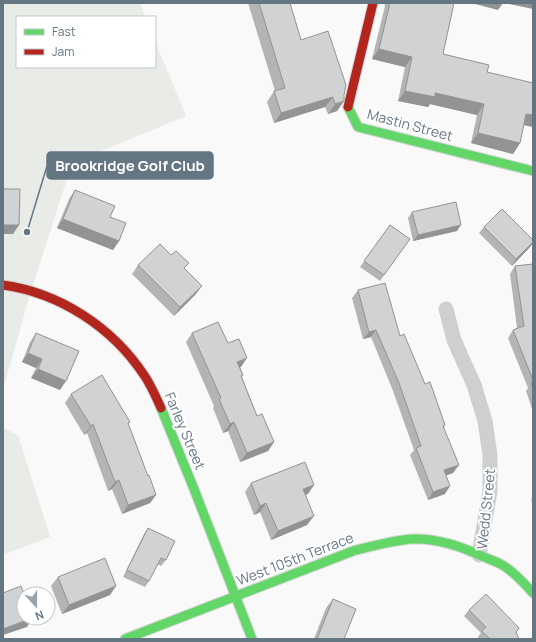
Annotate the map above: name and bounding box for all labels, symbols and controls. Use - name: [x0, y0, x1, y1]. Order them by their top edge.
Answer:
- legend: [16, 16, 156, 68]
- text: Fast: [52, 23, 76, 40]
- text: Jam: [52, 43, 74, 60]
- street label: Mastin Street: [365, 104, 455, 145]
- callout: Brookridge Golf Club: [47, 152, 213, 179]
- text: Brookridge Golf Club: [55, 155, 205, 176]
- street label: Farley Street: [161, 389, 210, 473]
- street label: Wedd Street: [472, 467, 499, 550]
- street label: West 105th Terrace: [234, 527, 356, 590]
- north arrow: [16, 586, 56, 626]
- text: N: [33, 607, 46, 624]

